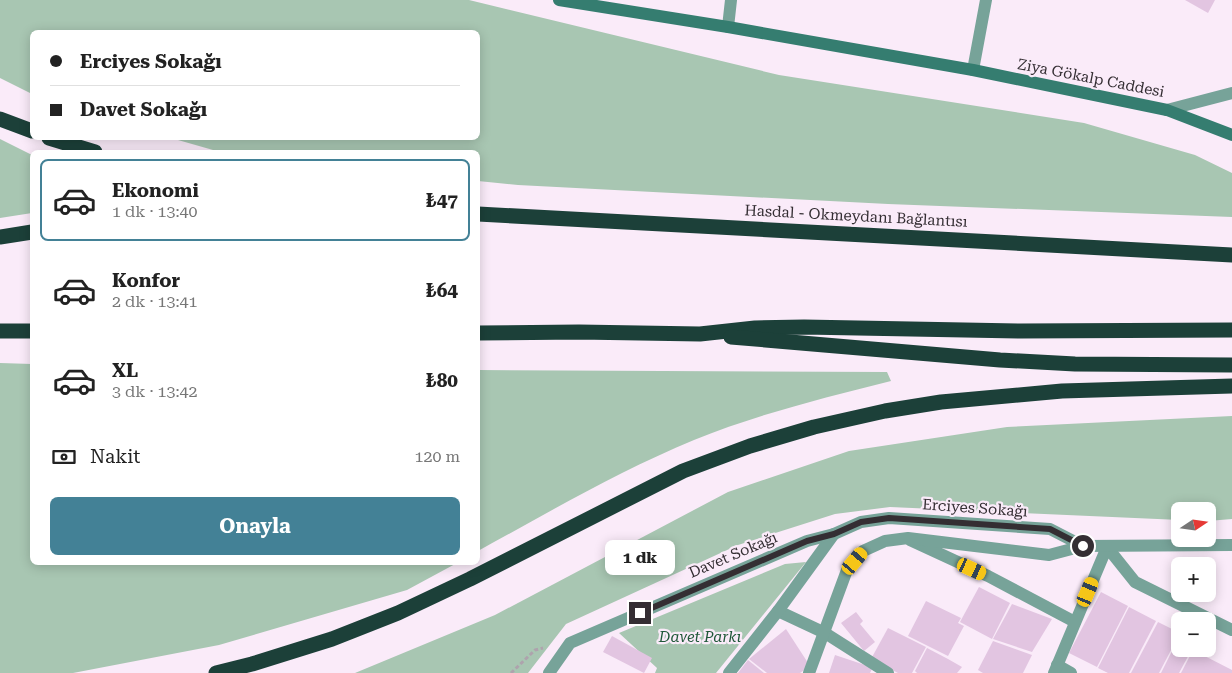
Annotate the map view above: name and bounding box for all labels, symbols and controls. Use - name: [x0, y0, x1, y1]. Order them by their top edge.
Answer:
- text: Erciyes Sokağı: [80, 50, 222, 73]
- street label: Ziya Gökalp Caddesi: [1016, 55, 1166, 101]
- text: Davet Sokağı: [80, 98, 207, 121]
- icon: car: [52, 178, 97, 223]
- text: Ekonomi: [112, 179, 199, 202]
- text: ₺47: [426, 189, 458, 212]
- street label: Hasdal - Okmeydanı Bağlantısı: [744, 201, 968, 231]
- text: 1 dk · 13:40: [112, 202, 198, 221]
- icon: car: [52, 268, 97, 313]
- text: Konfor: [112, 269, 180, 292]
- text: ₺64: [426, 279, 458, 302]
- text: 2 dk · 13:41: [112, 292, 198, 311]
- icon: car: [52, 358, 97, 403]
- text: XL: [112, 359, 138, 382]
- text: ₺80: [426, 369, 458, 392]
- text: 3 dk · 13:42: [112, 382, 198, 401]
- icon: cash: [50, 443, 78, 471]
- text: Nakit: [90, 445, 140, 468]
- text: 120 m: [414, 447, 460, 466]
- street label: Erciyes Sokağı: [922, 495, 1029, 521]
- button: Onayla: [50, 497, 460, 555]
- north arrow: [1171, 502, 1216, 548]
- map controls: [1171, 502, 1216, 657]
- street label: Davet Sokağı: [686, 528, 780, 582]
- route start: [1072, 535, 1094, 557]
- callout: 1 dk: [605, 540, 675, 576]
- car: [839, 545, 870, 577]
- text: 1 dk: [623, 548, 657, 567]
- car: [955, 556, 988, 582]
- button: +: [1171, 557, 1216, 602]
- car: [1075, 575, 1100, 609]
- route end: [629, 602, 651, 624]
- button: −: [1171, 612, 1216, 657]
- park label: Davet Parkı: [658, 628, 741, 646]

